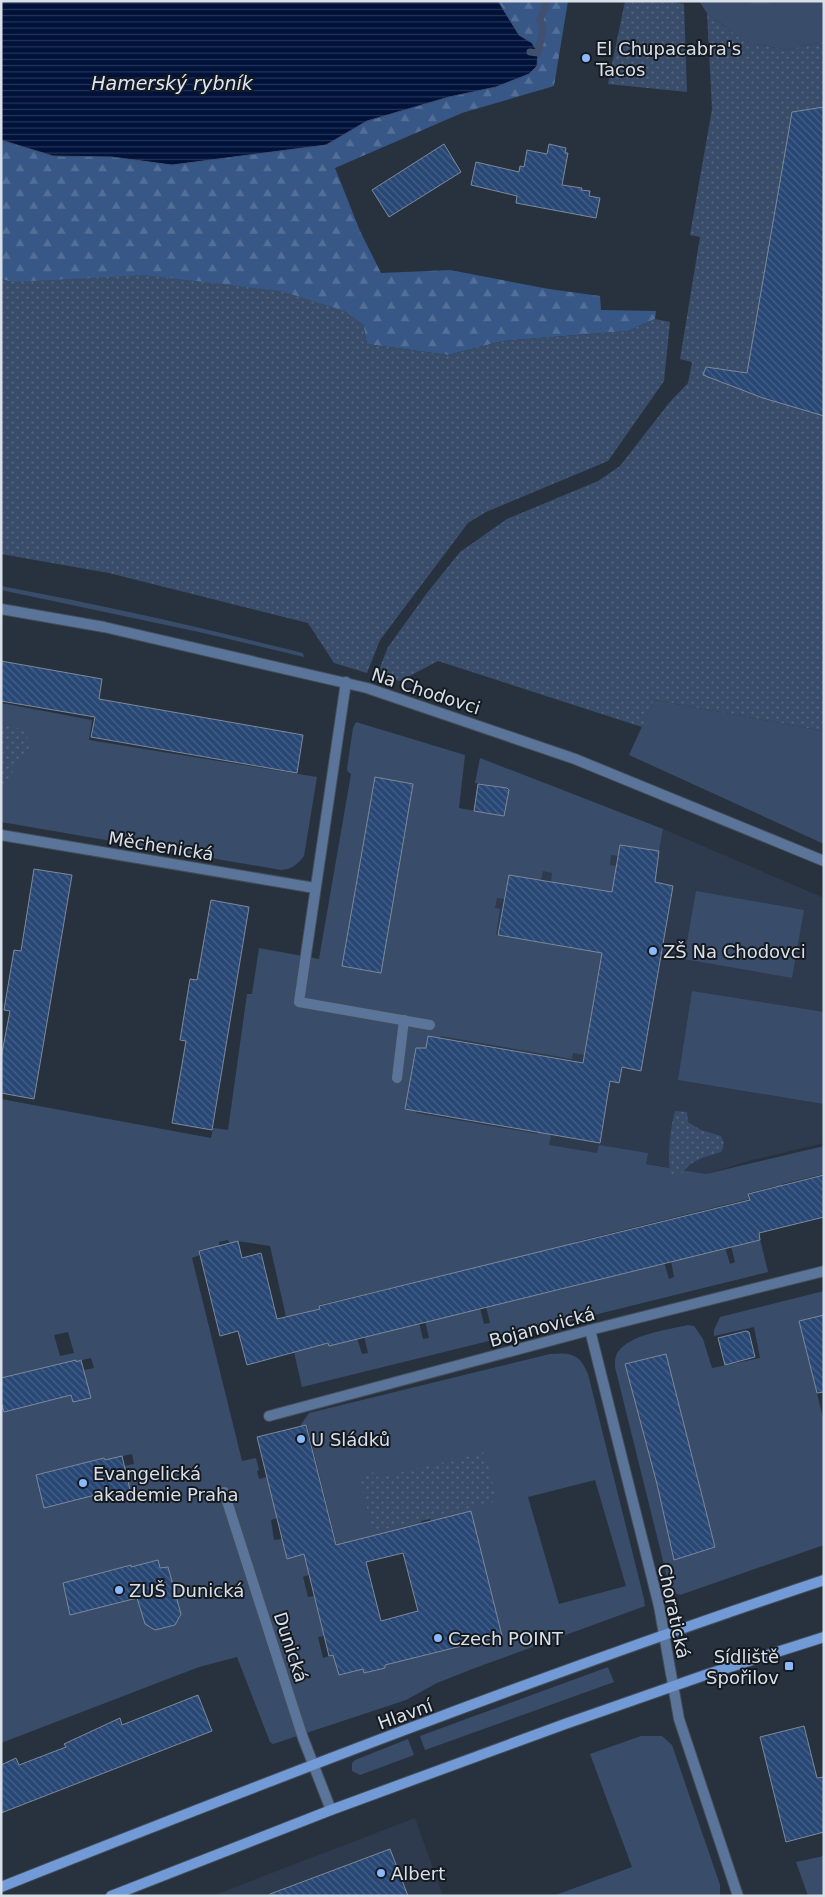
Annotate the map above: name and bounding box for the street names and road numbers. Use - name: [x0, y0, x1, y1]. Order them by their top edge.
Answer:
- street label: Na Chodovci: [369, 664, 483, 718]
- street label: Měchenická: [107, 827, 215, 865]
- street label: Bojanovická: [487, 1303, 597, 1351]
- street label: Choratická: [654, 1562, 694, 1660]
- street label: Dunická: [270, 1609, 312, 1685]
- street label: Hlavní: [375, 1694, 436, 1734]

